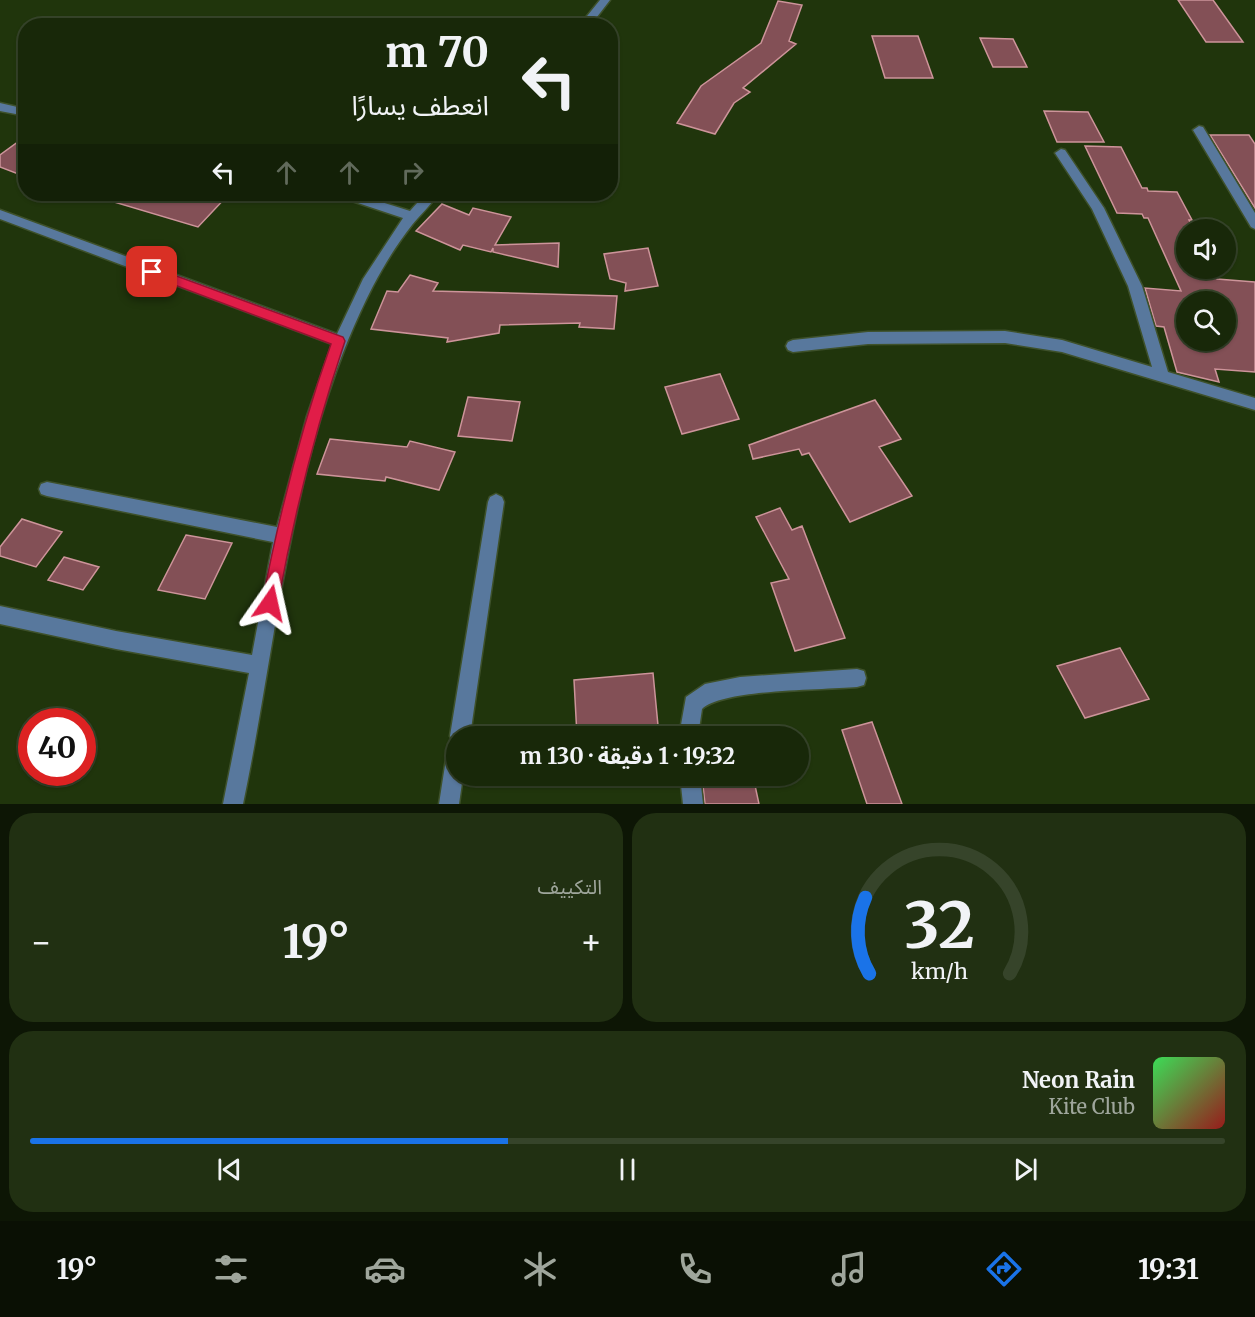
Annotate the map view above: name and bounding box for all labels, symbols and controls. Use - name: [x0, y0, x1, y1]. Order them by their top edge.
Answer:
- text: 70 m: [385, 26, 489, 78]
- icon: left: [510, 42, 588, 120]
- text: انعطف يسارًا: [351, 88, 489, 122]
- icon: left: [207, 156, 240, 189]
- icon: ahead: [270, 156, 303, 189]
- icon: ahead: [333, 156, 366, 189]
- icon: right: [396, 156, 429, 189]
- map controls: [1176, 219, 1236, 351]
- button: sound: [1176, 219, 1236, 279]
- pin: [126, 246, 177, 297]
- icon: arrive: [135, 255, 168, 288]
- button: search: [1176, 291, 1236, 351]
- position arrow: [238, 571, 302, 635]
- speed limit sign: 40: [18, 708, 96, 786]
- text: 19:32 · 1 دقيقة · 130 m: [520, 742, 735, 770]
- text: التكييف: [538, 874, 602, 899]
- text: 32: [904, 887, 974, 965]
- text: 19°: [282, 914, 350, 970]
- text: −: [30, 922, 52, 963]
- text: +: [580, 922, 602, 963]
- text: km/h: [911, 959, 967, 986]
- text: Neon Rain: [1022, 1066, 1135, 1094]
- text: Kite Club: [1049, 1094, 1135, 1119]
- icon: previous: [213, 1153, 246, 1186]
- icon: pause: [611, 1153, 644, 1186]
- icon: next: [1009, 1153, 1042, 1186]
- icon: filters: [210, 1248, 252, 1290]
- icon: car: [364, 1248, 406, 1290]
- icon: climate: [519, 1248, 561, 1290]
- icon: phone: [674, 1248, 716, 1290]
- icon: music: [828, 1248, 870, 1290]
- icon: directions: [983, 1248, 1025, 1290]
- text: 19°: [56, 1252, 97, 1286]
- text: 19:31: [1138, 1252, 1199, 1286]

